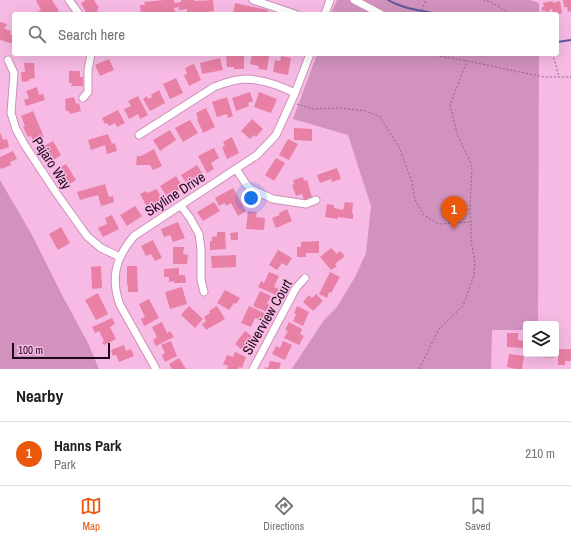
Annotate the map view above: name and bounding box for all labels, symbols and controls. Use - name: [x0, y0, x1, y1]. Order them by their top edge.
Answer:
- search box: [12, 12, 559, 56]
- icon: search: [26, 23, 48, 45]
- text: Search here: [58, 24, 125, 45]
- street label: Pajaro Way: [28, 133, 76, 193]
- street label: Skyline Drive: [141, 168, 209, 220]
- your location: [241, 188, 261, 208]
- pin: 1: [441, 196, 467, 229]
- street label: Silverview Court: [238, 276, 296, 358]
- map controls: [523, 321, 559, 357]
- button: layers: [523, 321, 559, 357]
- scale bar: [12, 341, 110, 360]
- text: 100 m: [18, 343, 43, 357]
- text: Nearby: [16, 384, 63, 407]
- text: Hanns Park: [54, 435, 122, 456]
- text: 1: [26, 445, 32, 462]
- text: 210 m: [525, 445, 555, 462]
- text: Park: [54, 456, 76, 473]
- tab: Map: [80, 495, 102, 533]
- tab: Directions: [263, 495, 304, 533]
- tab: Saved: [465, 495, 491, 533]

